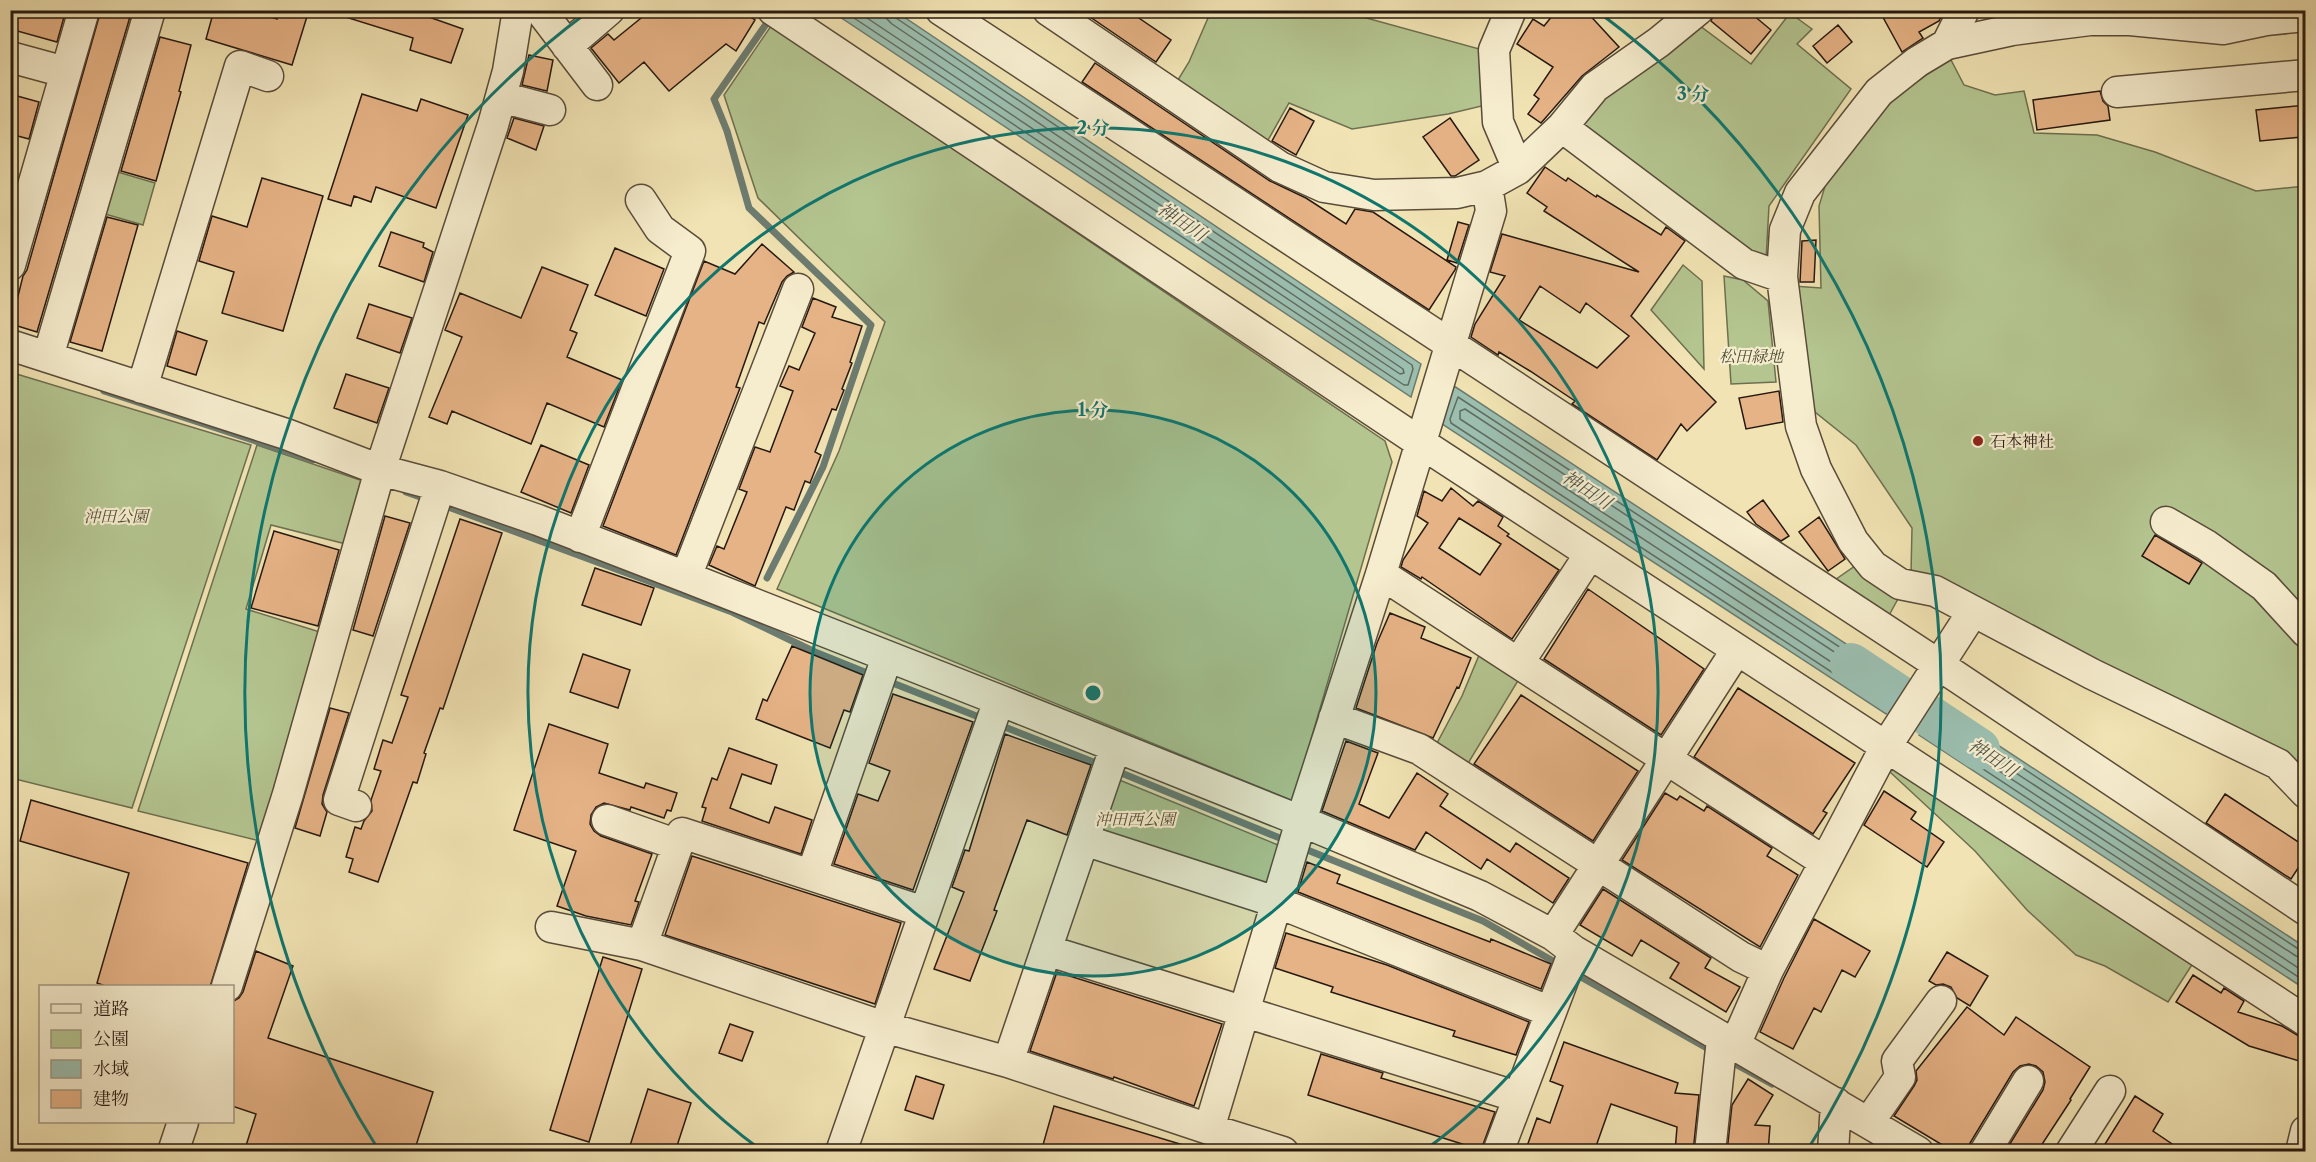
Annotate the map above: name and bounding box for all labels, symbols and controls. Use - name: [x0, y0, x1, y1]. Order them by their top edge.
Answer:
- text: 3 分: [1677, 83, 1709, 105]
- text: 2 分: [1076, 117, 1110, 139]
- water label: 神田川: [1153, 198, 1212, 247]
- park label: 松田緑地: [1719, 346, 1785, 366]
- text: 1 分: [1078, 399, 1108, 421]
- place label: 石本神社: [1990, 431, 2054, 451]
- marker: 石本神社: [1971, 434, 1985, 448]
- water label: 神田川: [1558, 466, 1617, 515]
- park label: 沖田公園: [84, 506, 151, 526]
- centre of rings: [1083, 683, 1103, 703]
- water label: 神田川: [1964, 734, 2023, 783]
- park label: 沖田西公園: [1095, 809, 1178, 829]
- legend: [39, 985, 234, 1123]
- text: 道路: [93, 998, 129, 1020]
- text: 公園: [93, 1028, 129, 1050]
- text: 水域: [93, 1058, 129, 1080]
- text: 建物: [93, 1088, 129, 1110]

